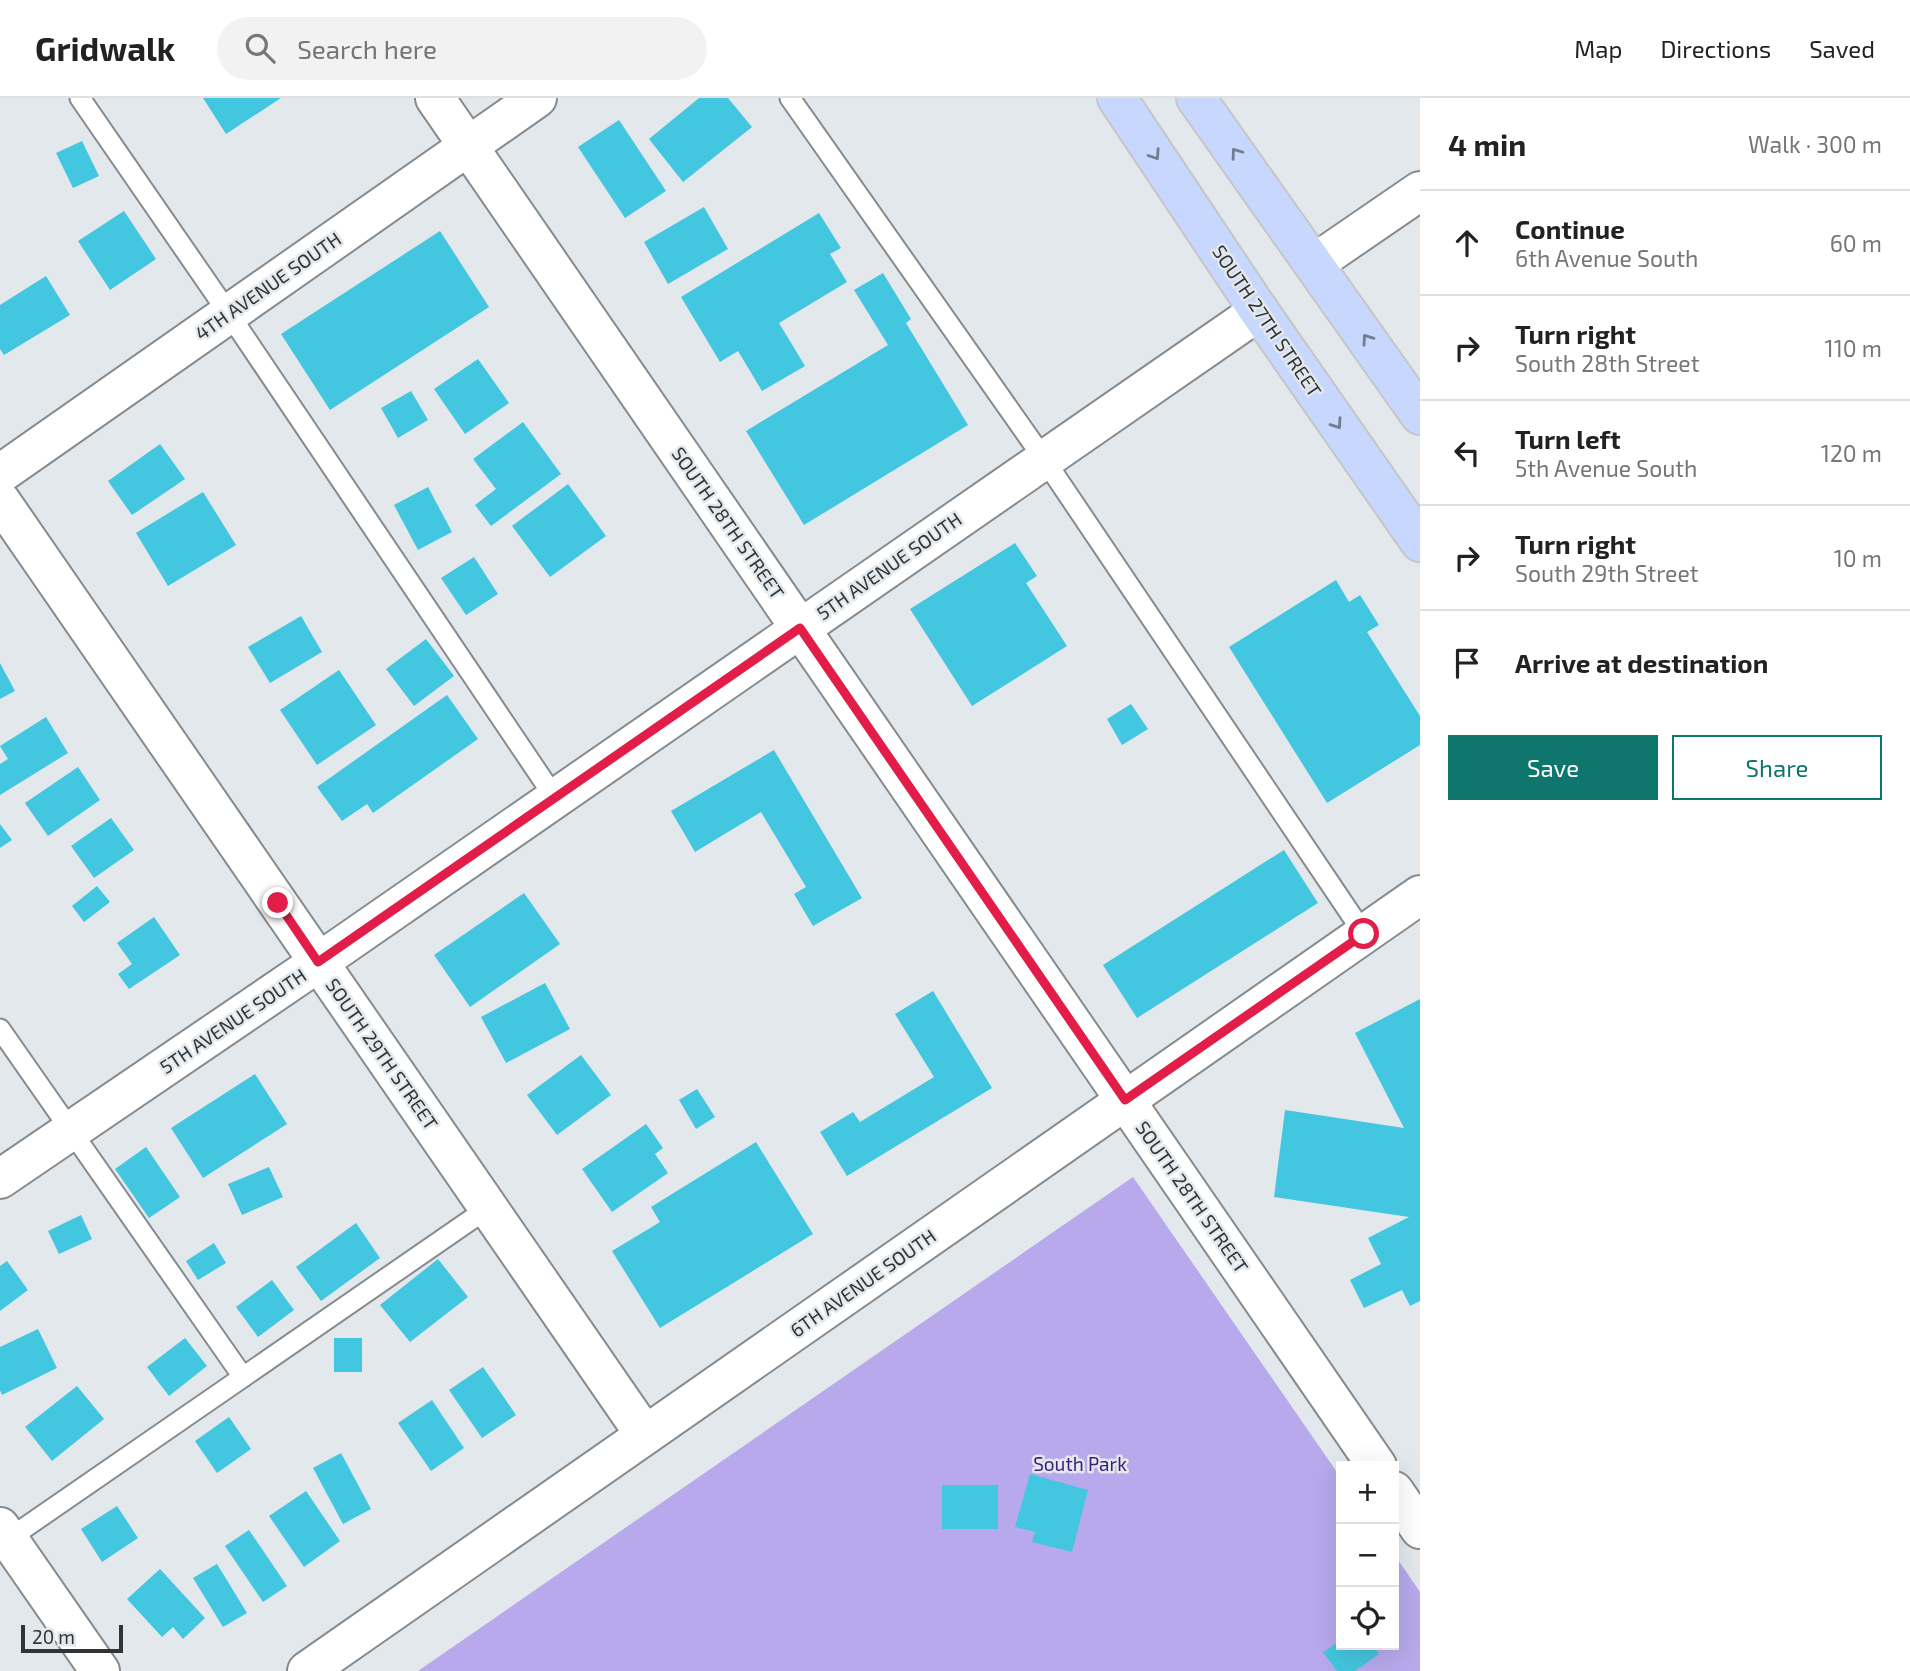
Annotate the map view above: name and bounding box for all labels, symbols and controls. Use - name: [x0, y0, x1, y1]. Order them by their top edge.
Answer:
- search box: [217, 17, 707, 80]
- text: Gridwalk: [35, 28, 175, 68]
- icon: search: [241, 29, 279, 67]
- text: Search here: [297, 33, 437, 64]
- text: Map: [1574, 34, 1622, 63]
- text: Directions: [1660, 34, 1771, 63]
- text: Saved: [1809, 34, 1875, 63]
- text: 4 min: [1448, 126, 1526, 162]
- text: Walk · 300 m: [1748, 130, 1882, 158]
- one-way arrow: [1146, 147, 1159, 160]
- one-way arrow: [1232, 148, 1244, 161]
- text: Continue: [1515, 213, 1625, 244]
- icon: ahead: [1448, 224, 1486, 262]
- street label: 4TH AVENUE SOUTH: [190, 227, 345, 345]
- text: 60 m: [1830, 229, 1882, 257]
- street label: SOUTH 27TH STREET: [1208, 240, 1327, 401]
- text: 6th Avenue South: [1515, 244, 1698, 272]
- text: Turn right: [1515, 318, 1636, 349]
- icon: right: [1448, 329, 1486, 367]
- one-way arrow: [1363, 334, 1375, 347]
- text: 110 m: [1825, 334, 1882, 362]
- text: South 28th Street: [1515, 349, 1699, 377]
- one-way arrow: [1329, 416, 1342, 429]
- text: Turn left: [1515, 423, 1621, 454]
- icon: left: [1448, 434, 1486, 472]
- text: 120 m: [1821, 439, 1882, 467]
- street label: SOUTH 28TH STREET: [667, 442, 789, 603]
- text: 5th Avenue South: [1515, 454, 1697, 482]
- street label: 5TH AVENUE SOUTH: [812, 507, 966, 624]
- text: Turn right: [1515, 528, 1636, 559]
- icon: right: [1448, 539, 1486, 577]
- text: 10 m: [1834, 544, 1882, 572]
- text: South 29th Street: [1515, 559, 1699, 587]
- icon: arrive: [1448, 644, 1486, 682]
- text: Arrive at destination: [1515, 647, 1768, 678]
- button: Save: [1448, 735, 1658, 800]
- button: Share: [1672, 735, 1882, 800]
- route end: [262, 887, 293, 918]
- route start: [1348, 918, 1379, 949]
- street label: 5TH AVENUE SOUTH: [155, 963, 310, 1078]
- street label: SOUTH 29TH STREET: [322, 974, 443, 1134]
- street label: SOUTH 28TH STREET: [1131, 1116, 1253, 1277]
- street label: 6TH AVENUE SOUTH: [785, 1224, 940, 1341]
- park label: South Park: [1033, 1452, 1127, 1475]
- map controls: [1336, 1461, 1399, 1650]
- button: +: [1336, 1461, 1399, 1524]
- button: −: [1336, 1524, 1399, 1587]
- button: locate: [1336, 1587, 1399, 1650]
- scale bar: [21, 1622, 122, 1654]
- text: 20 m: [32, 1625, 75, 1648]

